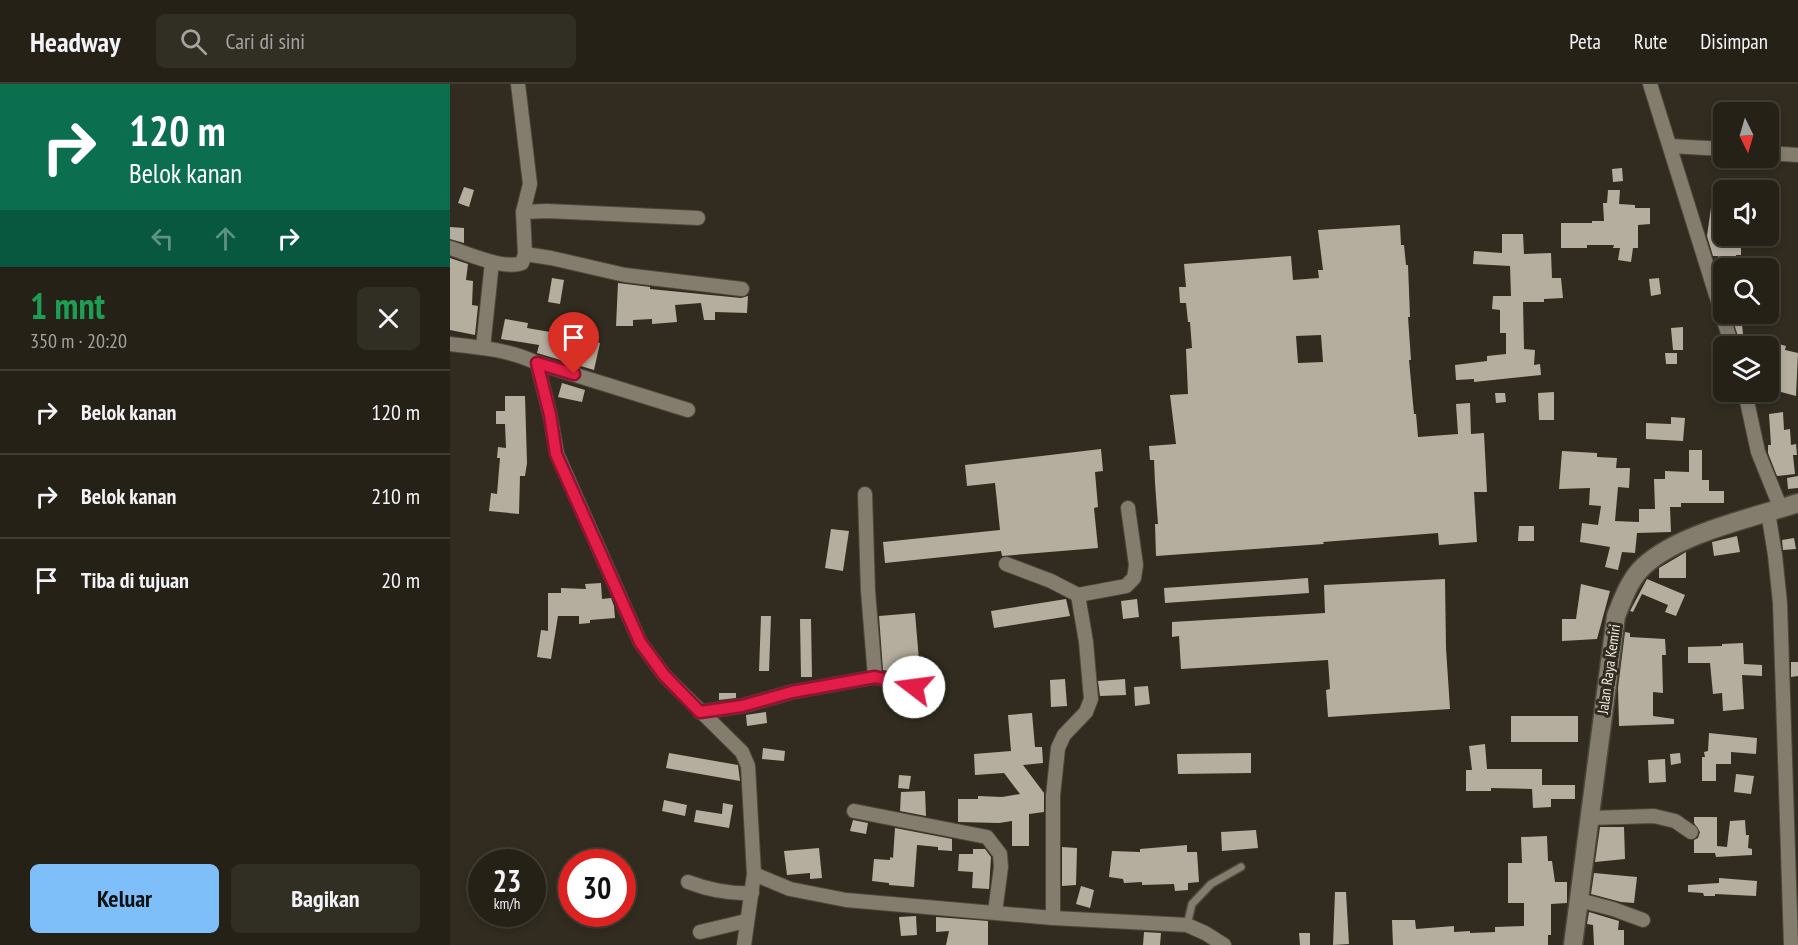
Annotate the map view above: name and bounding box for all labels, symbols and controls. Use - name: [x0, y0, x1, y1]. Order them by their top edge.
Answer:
- search box: [156, 14, 576, 68]
- text: Headway: [30, 23, 120, 60]
- icon: search: [177, 25, 210, 58]
- text: Cari di sini: [225, 27, 305, 55]
- text: Peta: [1569, 28, 1601, 55]
- text: Rute: [1634, 28, 1667, 55]
- text: Disimpan: [1700, 28, 1768, 55]
- north arrow: [1713, 102, 1779, 168]
- map controls: [1713, 102, 1779, 402]
- text: 120 m: [129, 103, 226, 158]
- icon: right: [30, 108, 108, 186]
- text: Belok kanan: [129, 156, 242, 190]
- button: sound: [1713, 180, 1779, 246]
- icon: left: [146, 222, 179, 255]
- icon: ahead: [209, 222, 242, 255]
- icon: right: [272, 222, 305, 255]
- button: search: [1713, 258, 1779, 324]
- text: 1 mnt: [30, 282, 105, 329]
- button: close: [357, 287, 420, 350]
- pin: [548, 312, 599, 374]
- icon: arrive: [557, 321, 590, 354]
- text: 350 m · 20:20: [30, 328, 127, 354]
- button: layers: [1713, 336, 1779, 402]
- icon: right: [30, 396, 63, 429]
- text: Belok kanan: [81, 398, 176, 426]
- text: 120 m: [371, 398, 420, 426]
- icon: right: [30, 480, 63, 513]
- text: Belok kanan: [81, 482, 176, 510]
- text: 210 m: [371, 482, 420, 510]
- icon: arrive: [30, 564, 63, 597]
- text: Tiba di tujuan: [81, 566, 189, 594]
- text: 20 m: [381, 566, 420, 594]
- street label: Jalan Raya Kemiri: [1593, 623, 1624, 716]
- position arrow: [882, 655, 946, 719]
- speed limit sign: 30: [558, 849, 636, 927]
- text: 23: [493, 861, 521, 900]
- button: Keluar: [30, 864, 219, 933]
- button: Bagikan: [231, 864, 420, 933]
- text: km/h: [494, 894, 520, 913]

